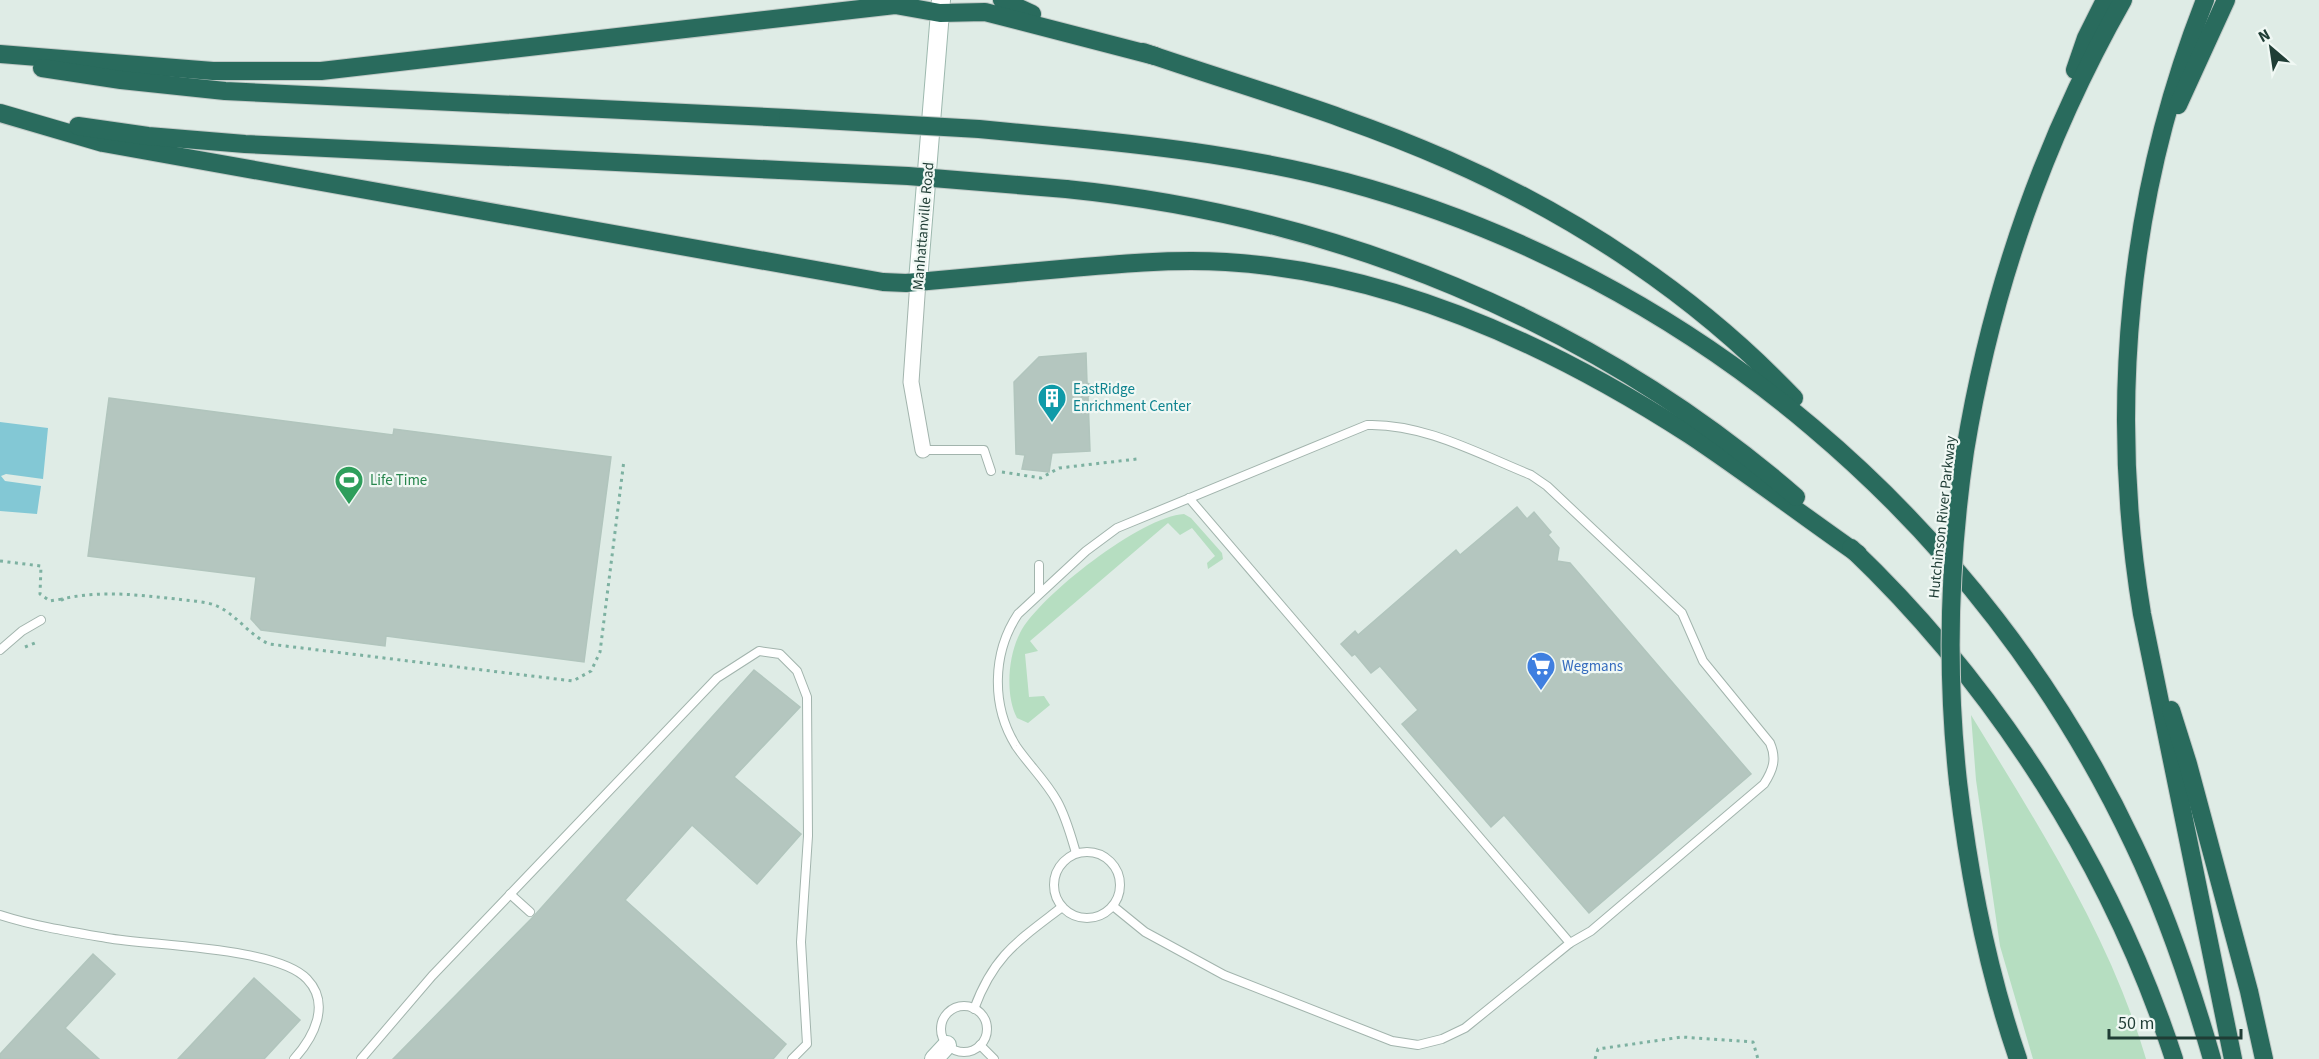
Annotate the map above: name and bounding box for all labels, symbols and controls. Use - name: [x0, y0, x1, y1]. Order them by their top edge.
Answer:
- north arrow: [2241, 18, 2301, 78]
- text: N: [2254, 24, 2274, 48]
- street label: Manhattanville Road: [907, 161, 940, 291]
- place label: EastRidge Enrichment Center: [1073, 379, 1192, 417]
- building icon: EastRidge Enrichment Center: [1036, 382, 1068, 424]
- street label: Hutchinson River Parkway: [1924, 435, 1961, 599]
- sports icon: Life Time: [333, 464, 365, 506]
- place label: Life Time: [370, 470, 427, 491]
- supermarket icon: Wegmans: [1525, 650, 1557, 692]
- place label: Wegmans: [1562, 656, 1623, 677]
- scale bar: [2109, 1002, 2241, 1040]
- text: 50 m: [2118, 1011, 2154, 1036]

